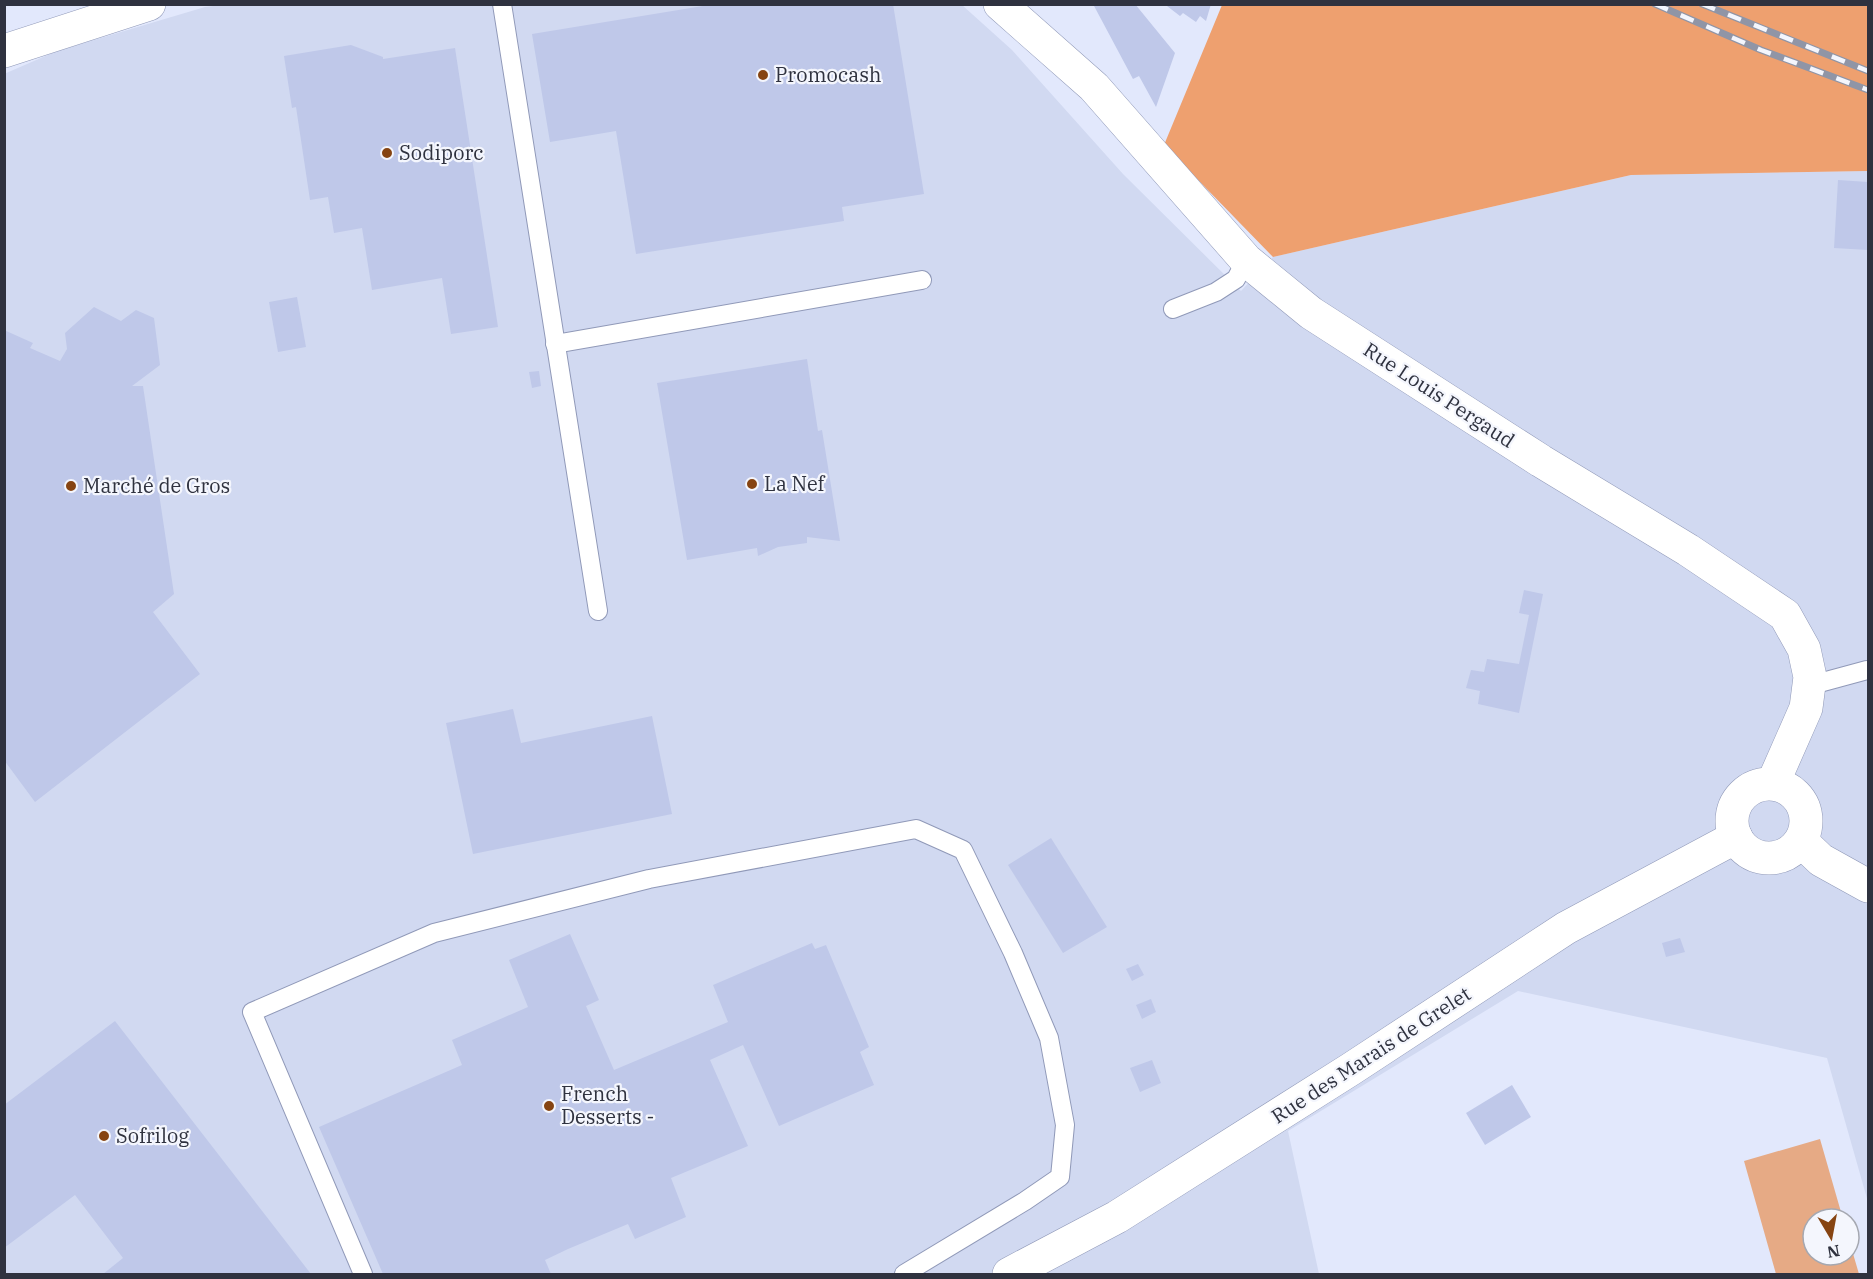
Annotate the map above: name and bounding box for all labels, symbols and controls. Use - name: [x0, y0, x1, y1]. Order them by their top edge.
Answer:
- place label: Promocash: [775, 61, 881, 88]
- marker: Promocash: [756, 68, 770, 82]
- place label: Sodiporc: [399, 139, 484, 166]
- marker: Sodiporc: [380, 146, 394, 160]
- street label: Rue Louis Pergaud: [1358, 336, 1520, 454]
- place label: La Nef: [764, 470, 826, 497]
- place label: Marché de Gros: [83, 472, 230, 499]
- marker: La Nef: [745, 477, 759, 491]
- marker: Marché de Gros: [64, 479, 78, 493]
- street label: Rue des Marais de Grelet: [1266, 980, 1476, 1129]
- place label: French Desserts -: [561, 1080, 654, 1130]
- marker: French Desserts -: [542, 1099, 556, 1113]
- place label: Sofrilog: [116, 1122, 189, 1149]
- marker: Sofrilog: [97, 1129, 111, 1143]
- north arrow: [1801, 1207, 1861, 1267]
- text: N: [1826, 1241, 1842, 1263]

